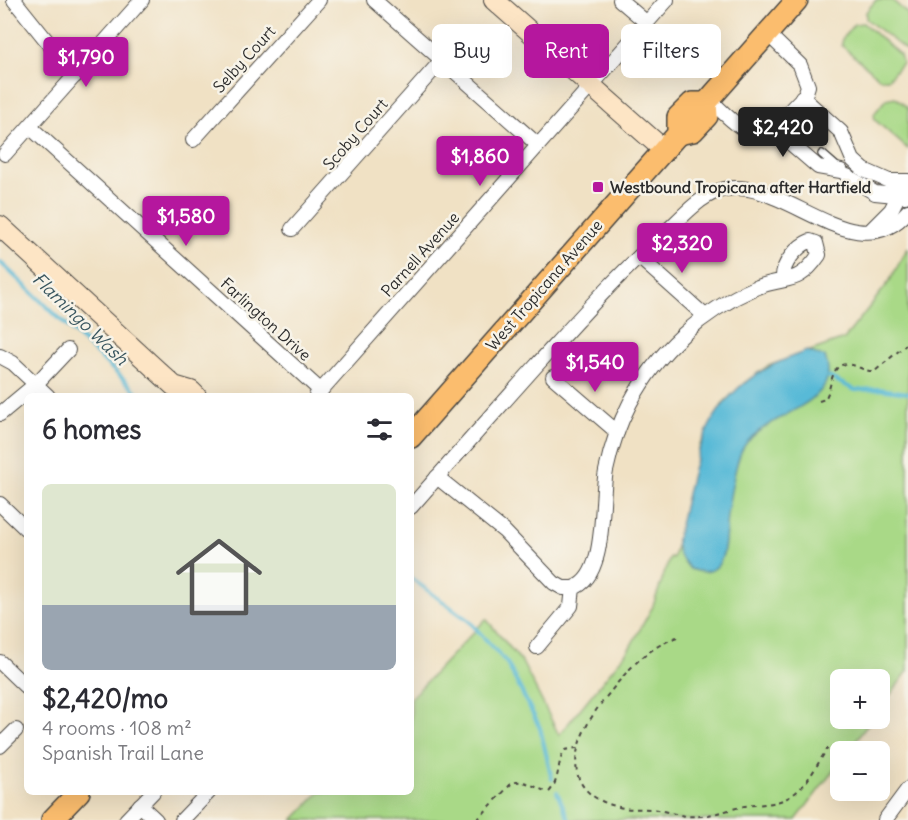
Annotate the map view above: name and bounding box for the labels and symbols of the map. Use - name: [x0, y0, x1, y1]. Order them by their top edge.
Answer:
- street label: Selby Court: [209, 21, 280, 97]
- pin: $1,790: [37, 37, 135, 88]
- street label: Scoby Court: [319, 94, 392, 174]
- pin: $2,420: [734, 107, 832, 158]
- pin: $1,860: [431, 136, 529, 187]
- place label: Westbound Tropicana after Hartfield: [610, 177, 872, 198]
- marker: Westbound Tropicana after Hartfield: [591, 180, 605, 194]
- pin: $1,580: [137, 196, 235, 247]
- street label: Parnell Avenue: [377, 207, 463, 301]
- street label: West Tropicana Avenue: [482, 215, 606, 355]
- pin: $2,320: [633, 223, 731, 274]
- water label: Flamingo Wash: [28, 267, 133, 370]
- street label: Farlington Drive: [217, 273, 315, 365]
- pin: $1,540: [546, 342, 644, 393]

